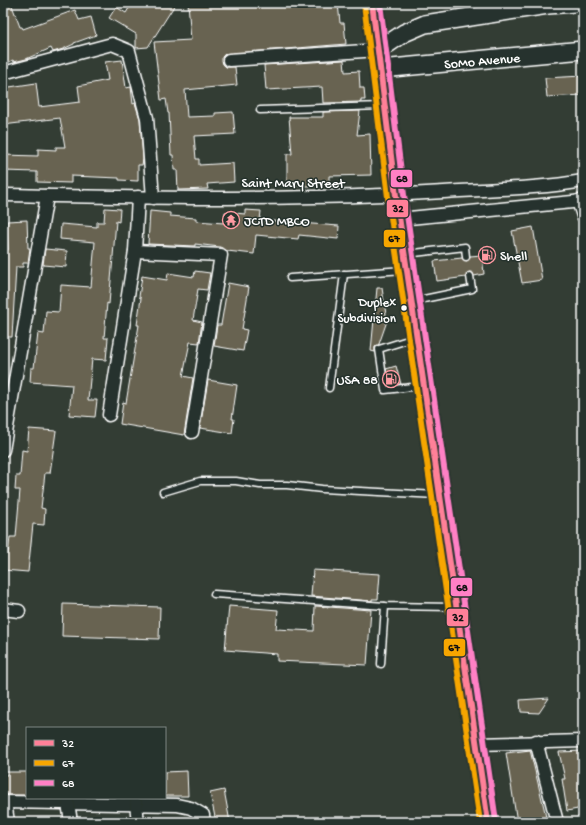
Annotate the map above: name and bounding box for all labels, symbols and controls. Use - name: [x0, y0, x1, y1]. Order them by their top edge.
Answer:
- street label: SoMo Avenue: [444, 51, 522, 74]
- line badge: 68: [390, 169, 413, 188]
- text: 68: [396, 174, 408, 186]
- street label: Saint Mary Street: [242, 176, 346, 193]
- line badge: 32: [386, 199, 409, 218]
- text: 32: [391, 204, 404, 216]
- temple icon: JCTD MBCO: [221, 210, 241, 230]
- place label: JCTD MBCO: [244, 214, 310, 231]
- line badge: 67: [383, 229, 406, 248]
- text: 67: [388, 234, 401, 246]
- fuel station icon: Shell: [477, 245, 497, 265]
- place label: Shell: [500, 249, 527, 266]
- place label: Duplex Subdivision: [337, 296, 397, 327]
- marker: Duplex Subdivision: [399, 303, 409, 313]
- fuel station icon: USA 88: [381, 369, 401, 389]
- place label: USA 88: [337, 373, 378, 390]
- line badge: 68: [450, 577, 473, 597]
- text: 68: [456, 583, 468, 595]
- line badge: 32: [446, 608, 469, 627]
- text: 32: [451, 613, 464, 625]
- line badge: 67: [443, 638, 466, 657]
- text: 67: [448, 643, 461, 655]
- legend: [26, 727, 166, 799]
- text: 32: [61, 738, 74, 752]
- text: 67: [62, 758, 75, 772]
- text: 68: [62, 778, 75, 792]

